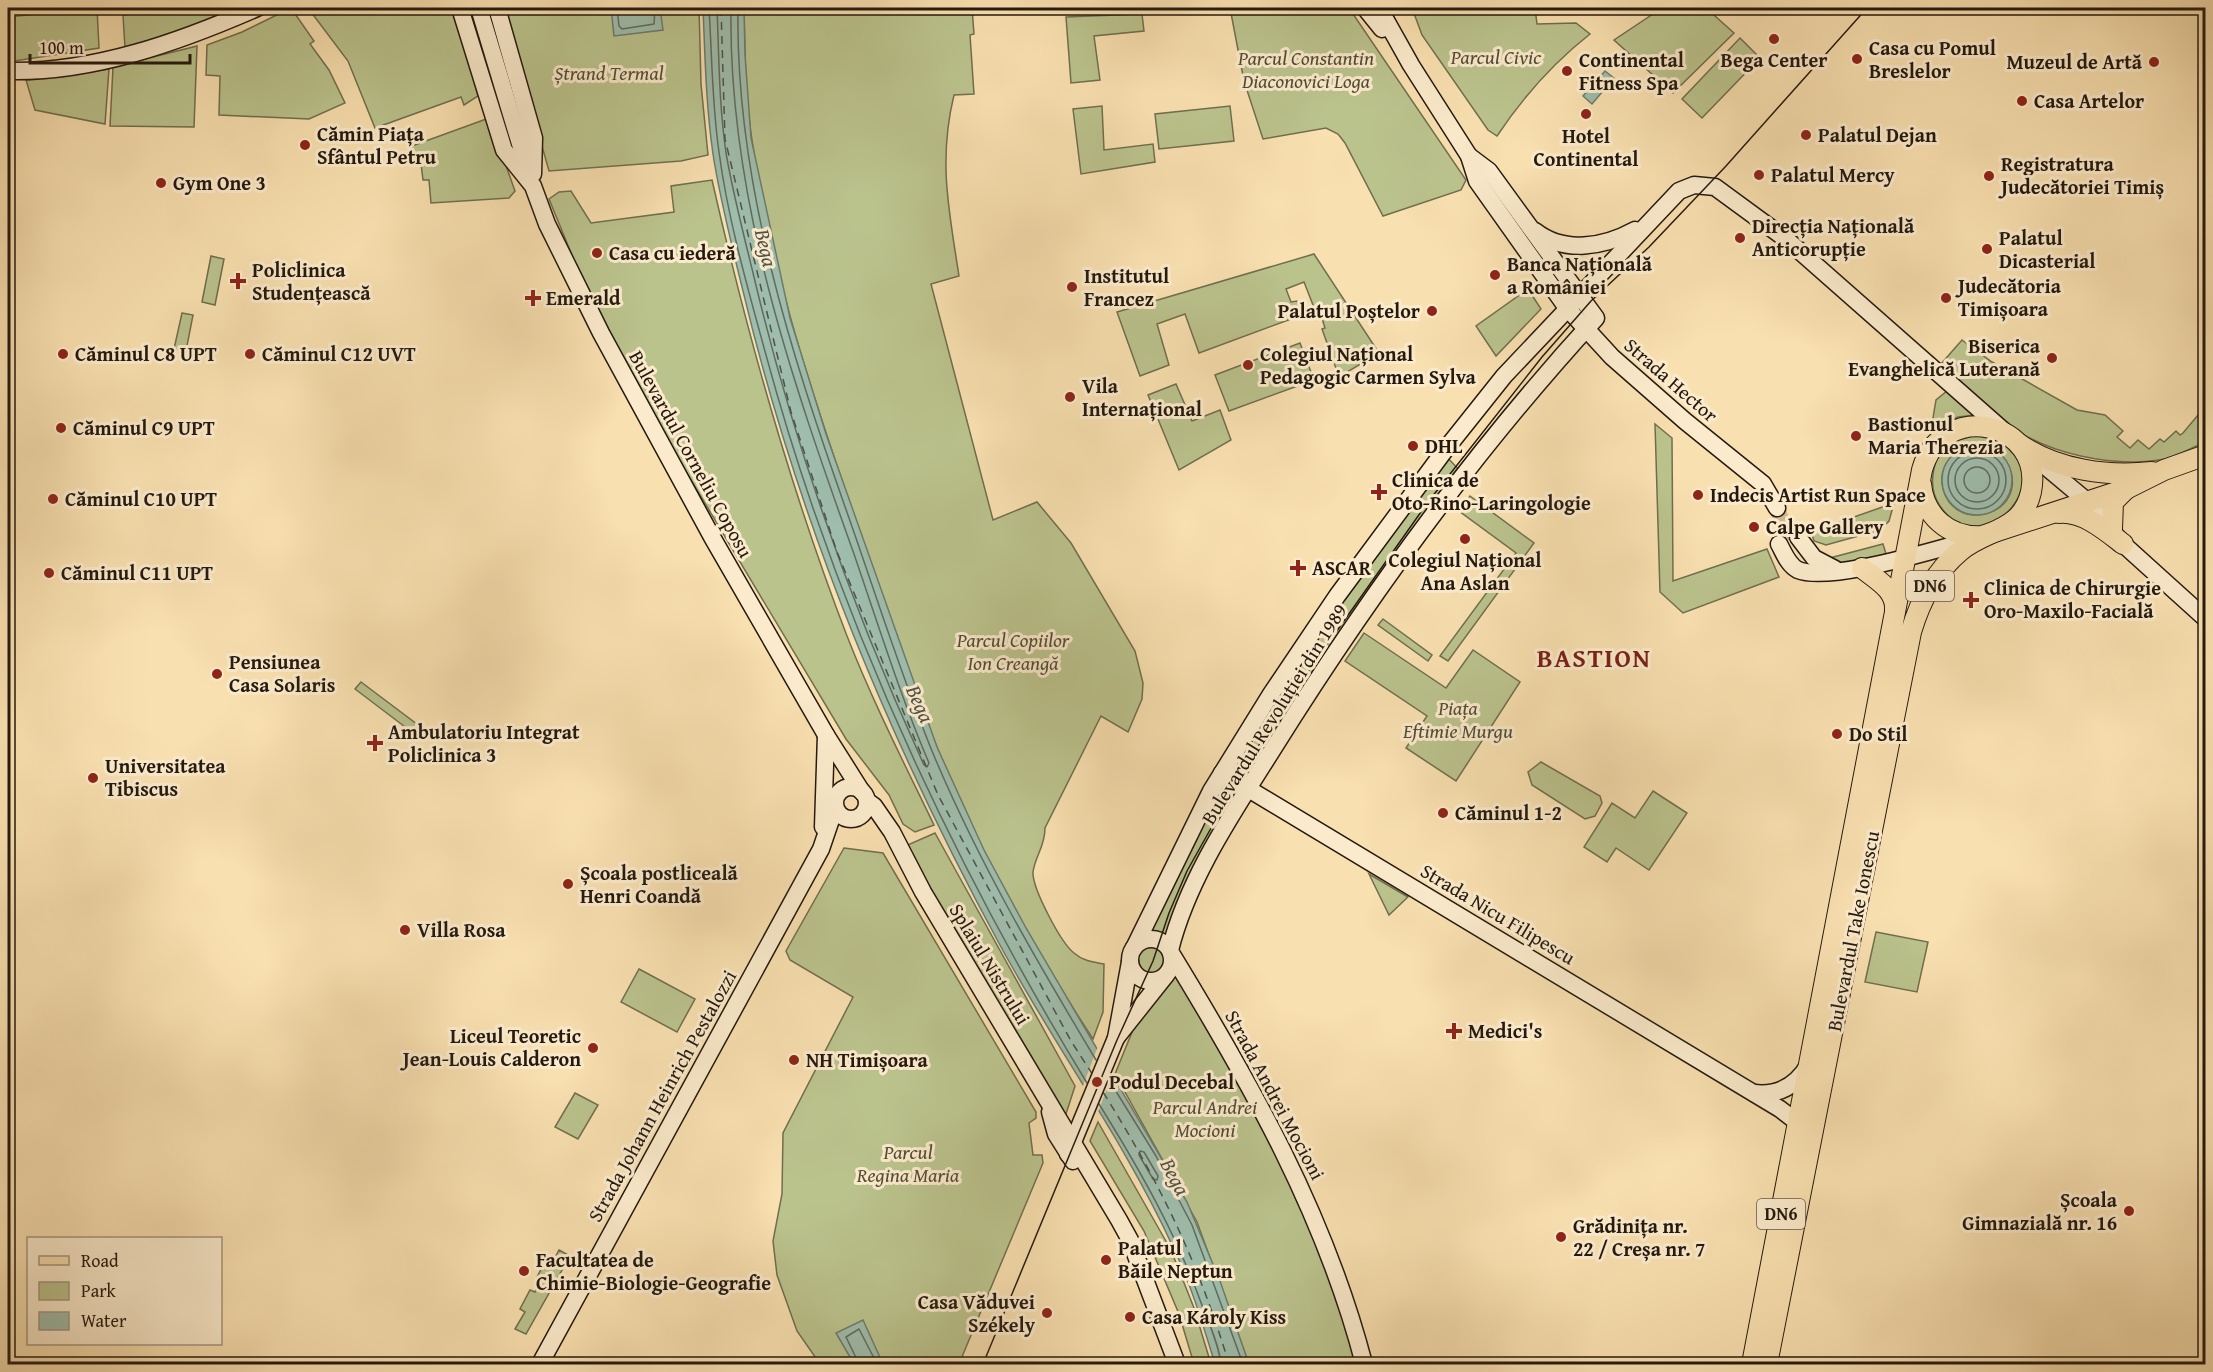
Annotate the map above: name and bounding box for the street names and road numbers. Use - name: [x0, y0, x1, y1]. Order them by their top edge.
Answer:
- street label: Strada Hector: [1618, 331, 1725, 429]
- street label: Bulevardul Corneliu Coposu: [622, 345, 761, 563]
- road number: DN6: [1906, 571, 1954, 601]
- street label: Bulevardul Revoluției din 1989: [1194, 598, 1354, 830]
- street label: Bulevardul Take Ionescu: [1819, 828, 1886, 1034]
- street label: Strada Nicu Filipescu: [1415, 856, 1581, 971]
- street label: Splaiul Nistrului: [943, 898, 1038, 1030]
- street label: Strada Johann Heinrich Pestalozzi: [580, 964, 743, 1227]
- street label: Strada Andrei Mocioni: [1218, 1005, 1333, 1185]
- road number: DN6: [1757, 1199, 1805, 1229]

